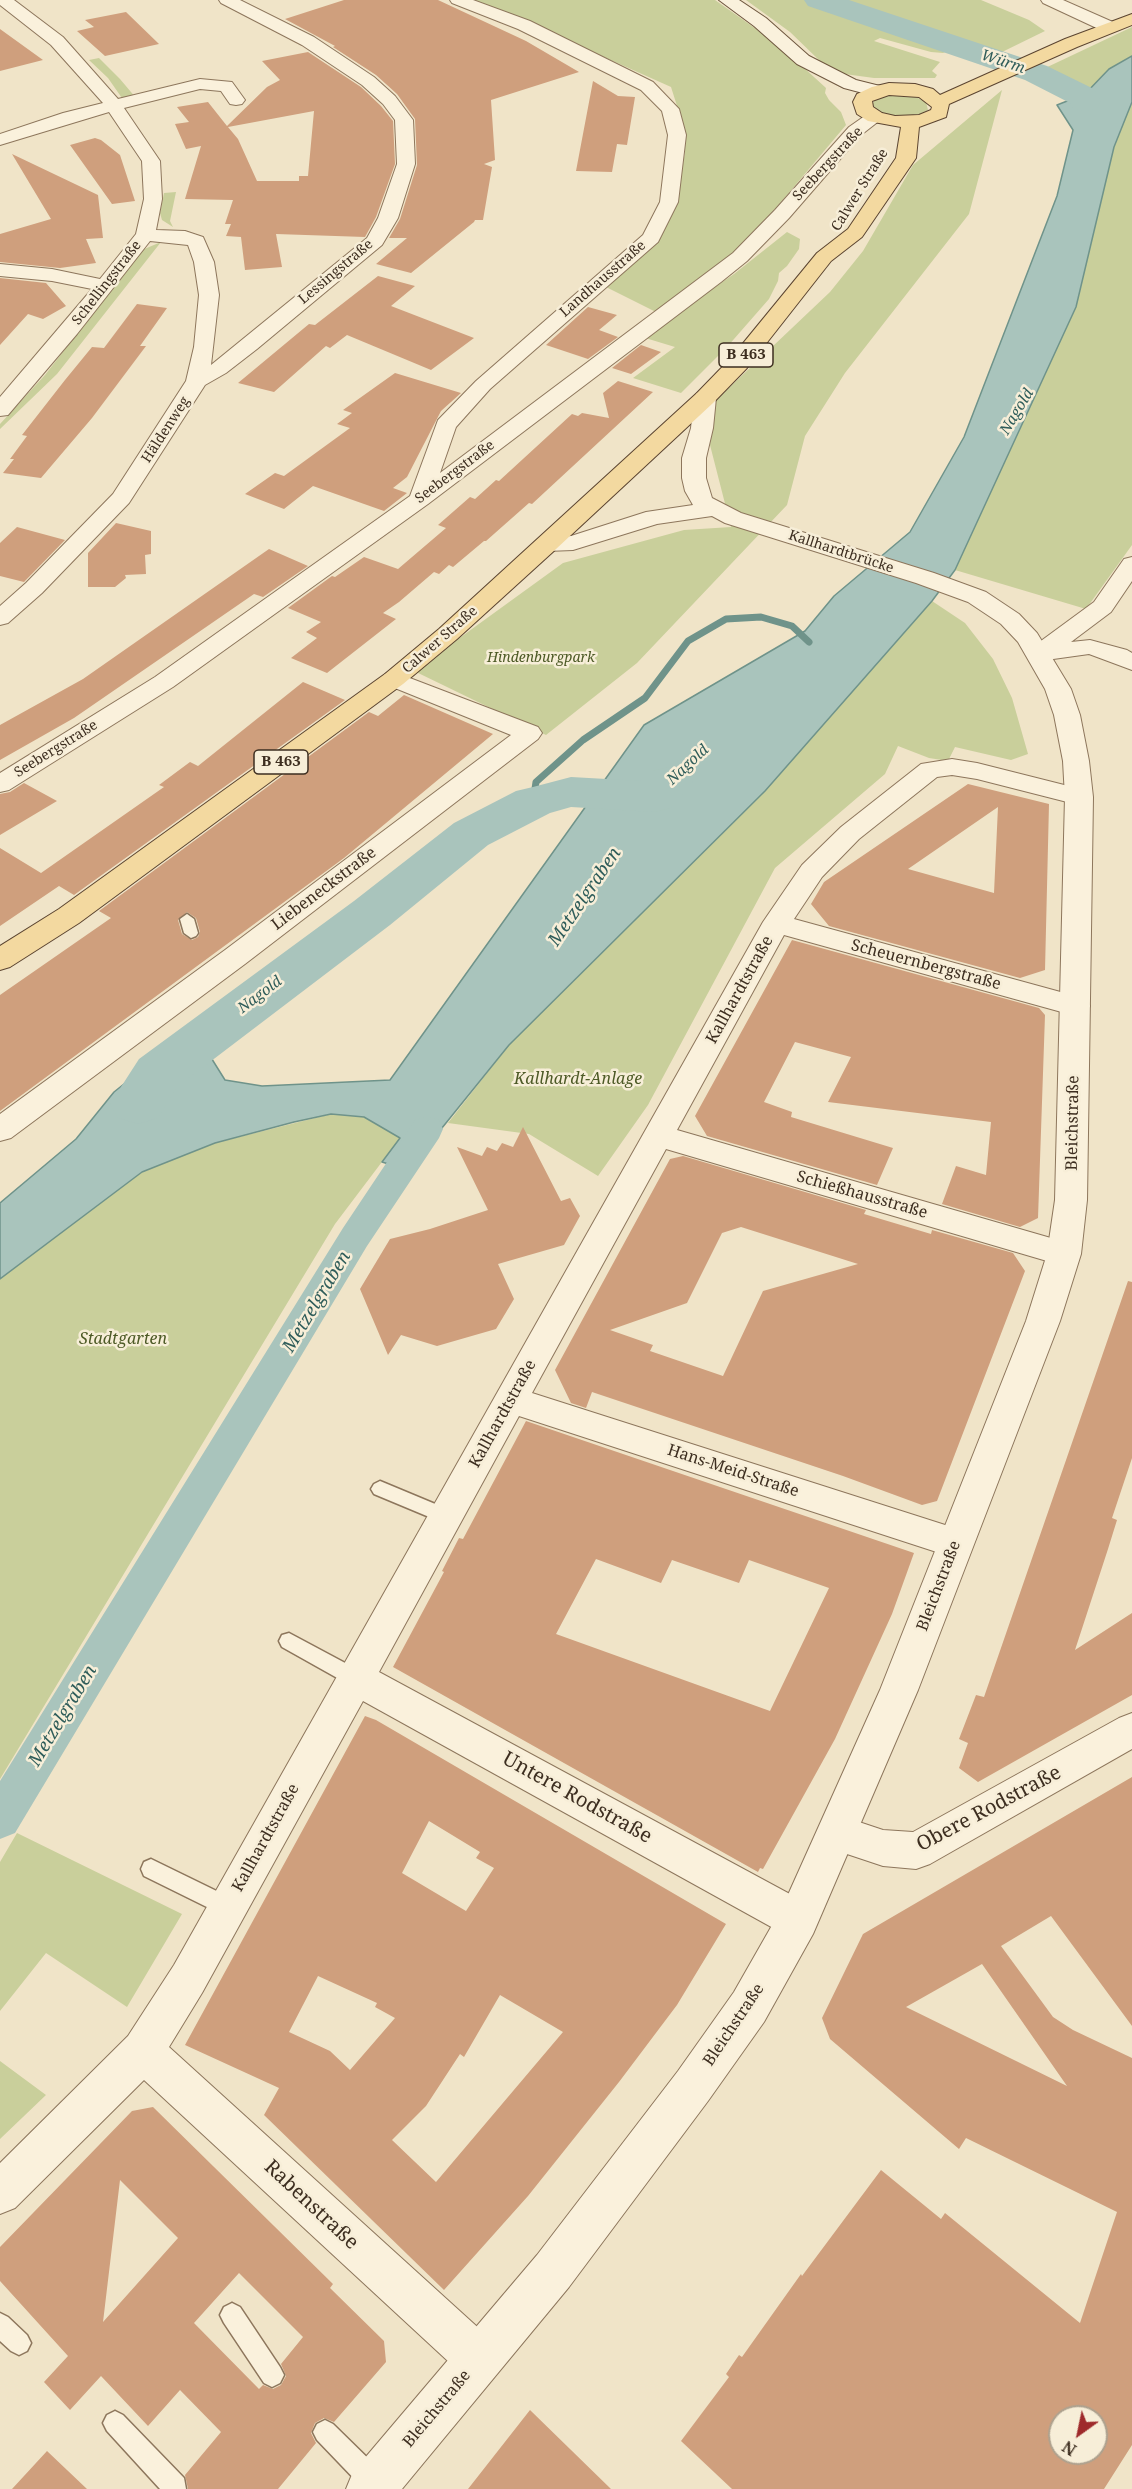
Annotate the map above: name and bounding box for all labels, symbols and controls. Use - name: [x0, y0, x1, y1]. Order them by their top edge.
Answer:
- water label: Würm: [979, 46, 1027, 78]
- street label: Seebergstraße: [790, 124, 866, 204]
- street label: Calwer Straße: [828, 146, 892, 234]
- street label: Lessingstraße: [295, 236, 377, 308]
- street label: Schellingstraße: [69, 237, 145, 329]
- street label: Landhausstraße: [557, 237, 649, 321]
- road number: B 463: [719, 343, 773, 367]
- water label: Nagold: [996, 386, 1038, 438]
- street label: Häldenweg: [138, 394, 194, 466]
- street label: Seebergstraße: [412, 437, 498, 507]
- street label: Kallhardtbrücke: [786, 527, 896, 577]
- street label: Calwer Straße: [399, 603, 481, 677]
- park label: Hindenburgpark: [487, 650, 595, 666]
- street label: Seebergstraße: [11, 717, 101, 781]
- water label: Nagold: [663, 741, 713, 789]
- road number: B 463: [254, 750, 308, 774]
- street label: Liebeneckstraße: [268, 843, 380, 935]
- water label: Metzelgraben: [544, 844, 626, 950]
- street label: Kallhardtstraße: [702, 933, 778, 1047]
- street label: Scheuernbergstraße: [849, 936, 1003, 994]
- water label: Nagold: [234, 973, 286, 1017]
- park label: Kallhardt-Anlage: [514, 1069, 642, 1089]
- street label: Bleichstraße: [1063, 1075, 1083, 1171]
- street label: Schießhausstraße: [794, 1167, 930, 1223]
- water label: Metzelgraben: [278, 1247, 356, 1357]
- park label: Stadtgarten: [79, 1329, 167, 1349]
- street label: Kallhardtstraße: [465, 1357, 541, 1471]
- street label: Hans-Meid-Straße: [665, 1441, 801, 1501]
- street label: Bleichstraße: [913, 1538, 965, 1634]
- water label: Metzelgraben: [24, 1661, 102, 1771]
- street label: Untere Rodstraße: [498, 1747, 656, 1849]
- street label: Obere Rodstraße: [913, 1761, 1065, 1857]
- street label: Kallhardtstraße: [228, 1781, 304, 1895]
- street label: Bleichstraße: [699, 1980, 769, 2070]
- street label: Rabenstraße: [259, 2155, 363, 2255]
- street label: Bleichstraße: [399, 2366, 475, 2452]
- north arrow: [1048, 2405, 1108, 2465]
- text: N: [1058, 2436, 1081, 2461]

